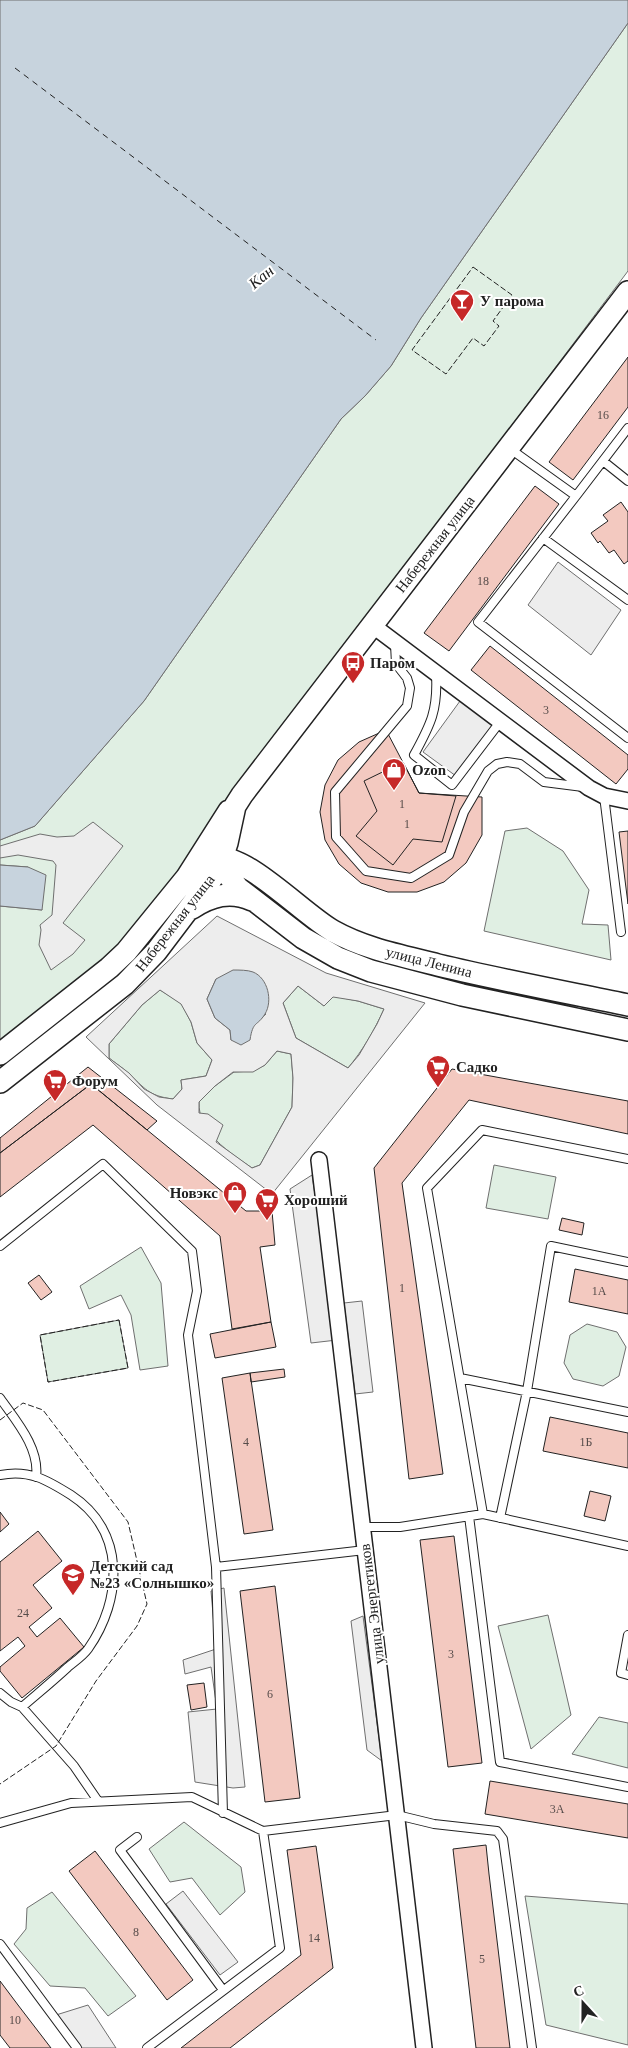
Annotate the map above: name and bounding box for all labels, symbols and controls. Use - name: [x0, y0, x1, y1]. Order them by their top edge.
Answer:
- water label: Кан: [245, 262, 277, 293]
- bar icon: У парома: [449, 288, 475, 322]
- place label: У парома: [480, 293, 545, 309]
- house number: 16: [597, 408, 609, 422]
- street label: Набережная улица: [392, 492, 478, 596]
- house number: 18: [477, 574, 489, 588]
- bus stop icon: Паром: [340, 650, 366, 684]
- place label: Паром: [370, 655, 415, 671]
- house number: 3: [543, 703, 549, 717]
- shop icon: Ozon: [381, 757, 407, 791]
- place label: Ozon: [412, 762, 447, 778]
- house number: 1: [399, 797, 405, 811]
- house number: 1: [404, 817, 410, 831]
- street label: Набережная улица: [132, 871, 218, 975]
- street label: улица Ленина: [384, 944, 474, 981]
- supermarket icon: Садко: [425, 1054, 451, 1088]
- place label: Садко: [456, 1059, 498, 1075]
- supermarket icon: Форум: [42, 1068, 68, 1102]
- place label: Форум: [72, 1073, 118, 1089]
- shop icon: Новэкс: [222, 1180, 248, 1214]
- place label: Новэкс: [170, 1185, 218, 1201]
- supermarket icon: Хороший: [254, 1187, 280, 1221]
- place label: Хороший: [284, 1192, 348, 1208]
- house number: 1: [399, 1281, 405, 1295]
- house number: 1А: [592, 1284, 607, 1298]
- house number: 4: [243, 1435, 249, 1449]
- house number: 1Б: [580, 1435, 593, 1449]
- street label: улица Энергетиков: [357, 1543, 387, 1665]
- place label: Детский сад №23 «Солнышко»: [90, 1558, 214, 1591]
- school or university icon: Детский сад №23 «Солнышко»: [60, 1562, 86, 1596]
- house number: 24: [17, 1606, 29, 1620]
- house number: 3: [448, 1647, 454, 1661]
- house number: 6: [267, 1687, 273, 1701]
- house number: 3А: [550, 1802, 565, 1816]
- house number: 8: [133, 1925, 139, 1939]
- house number: 14: [308, 1931, 320, 1945]
- house number: 5: [479, 1952, 485, 1966]
- north arrow: [558, 1978, 608, 2028]
- text: С: [571, 1983, 586, 2000]
- house number: 10: [9, 2013, 21, 2027]

